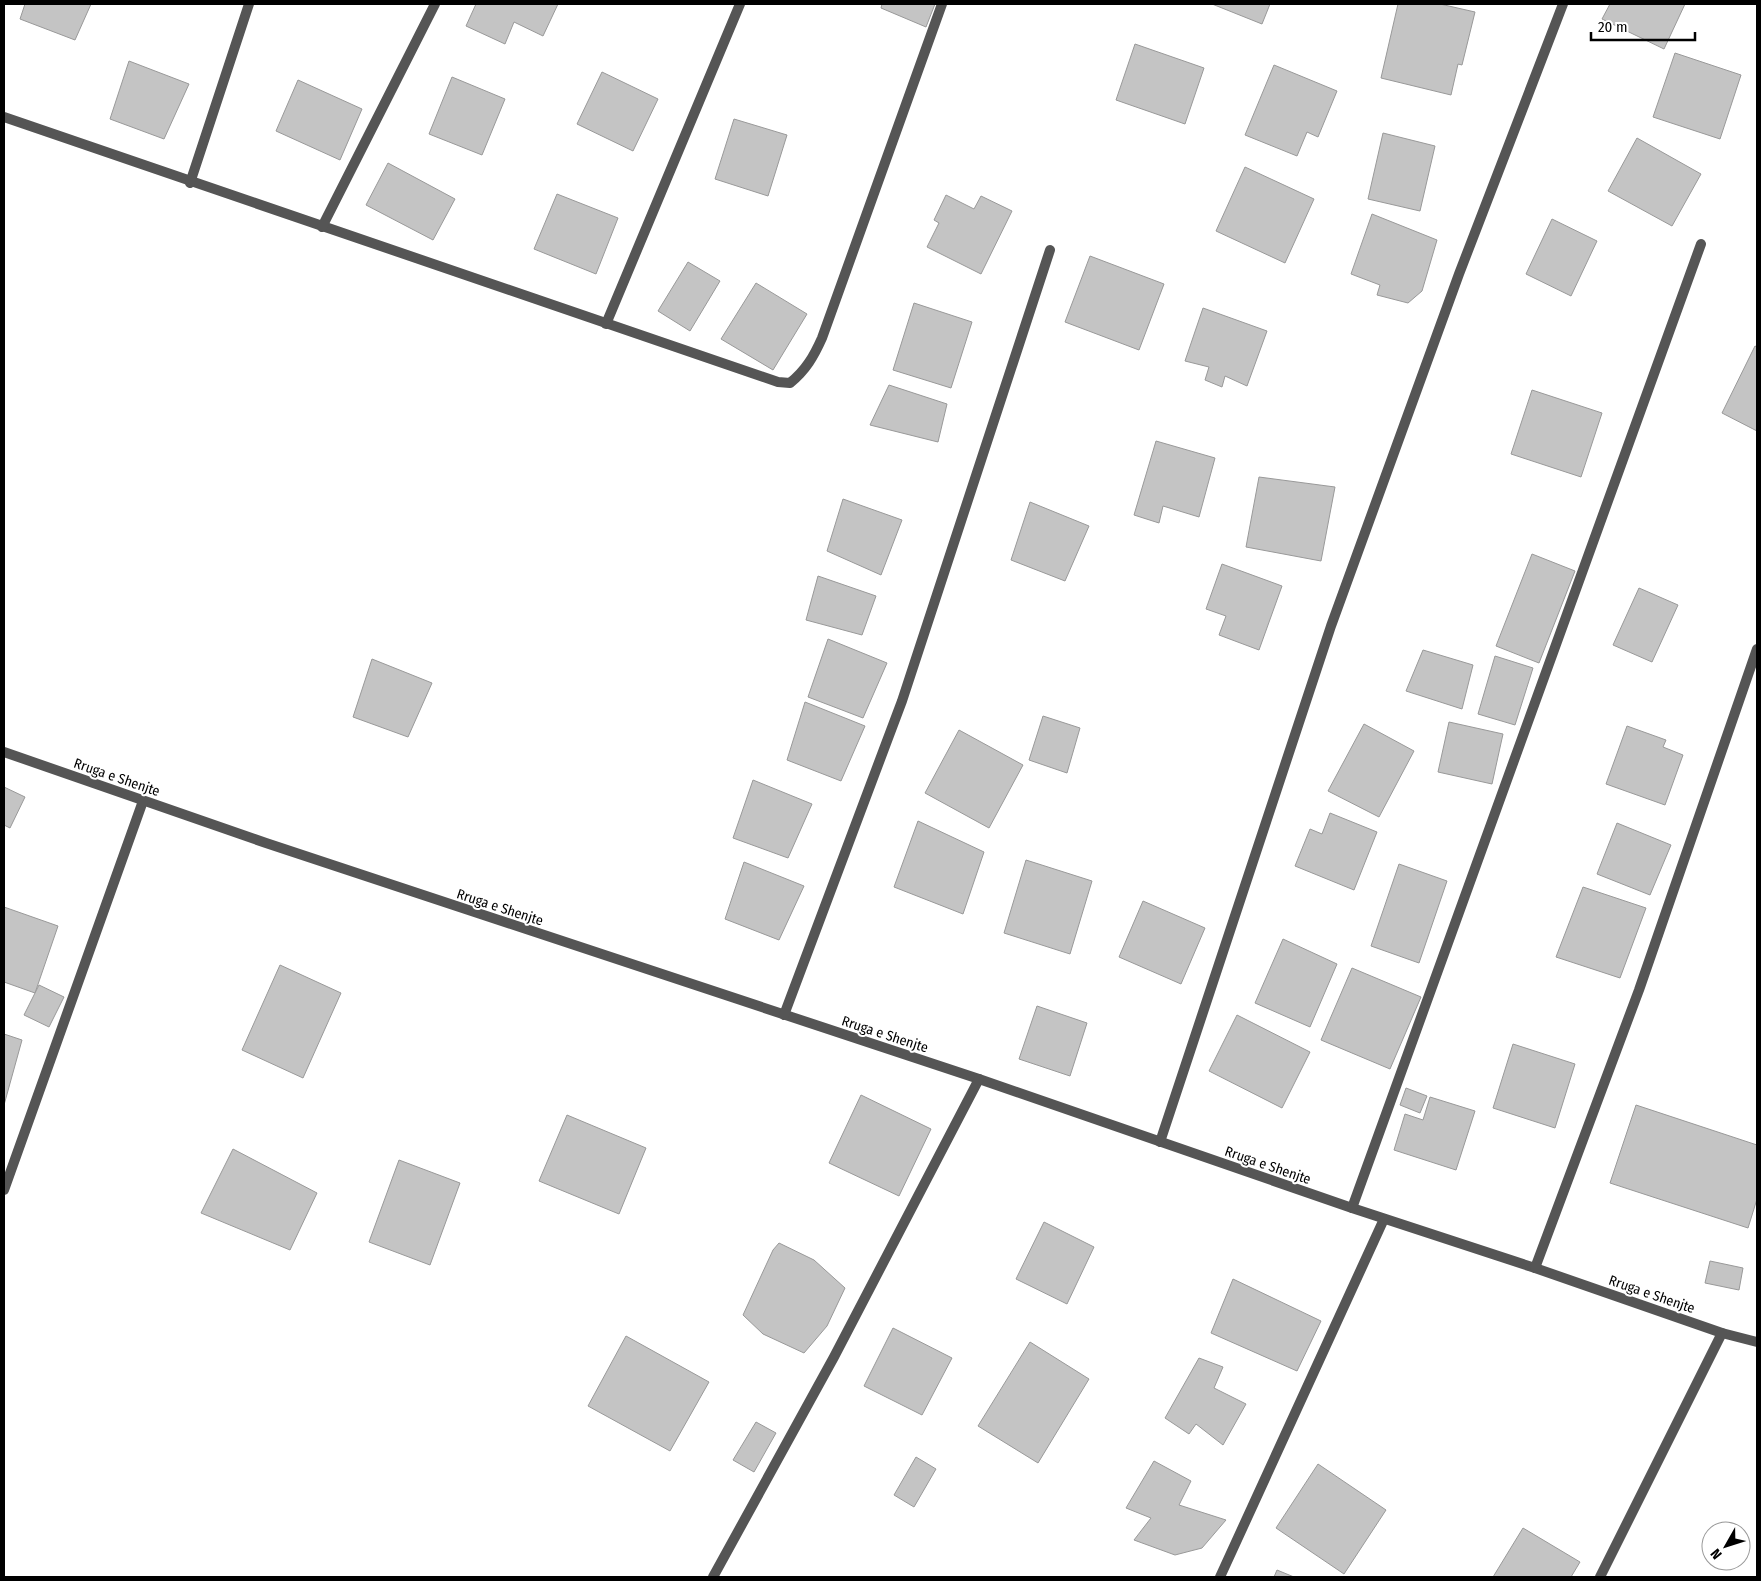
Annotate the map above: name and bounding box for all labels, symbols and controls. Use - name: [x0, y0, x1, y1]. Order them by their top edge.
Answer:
- scale bar: [1591, 10, 1695, 42]
- text: 20 m: [1598, 18, 1628, 36]
- street label: Rruga e Shenjte: [72, 755, 162, 800]
- street label: Rruga e Shenjte: [454, 885, 545, 929]
- street label: Rruga e Shenjte: [839, 1012, 930, 1056]
- street label: Rruga e Shenjte: [1223, 1143, 1313, 1188]
- street label: Rruga e Shenjte: [1607, 1272, 1697, 1317]
- north arrow: [1701, 1521, 1751, 1571]
- text: N: [1707, 1545, 1726, 1562]

